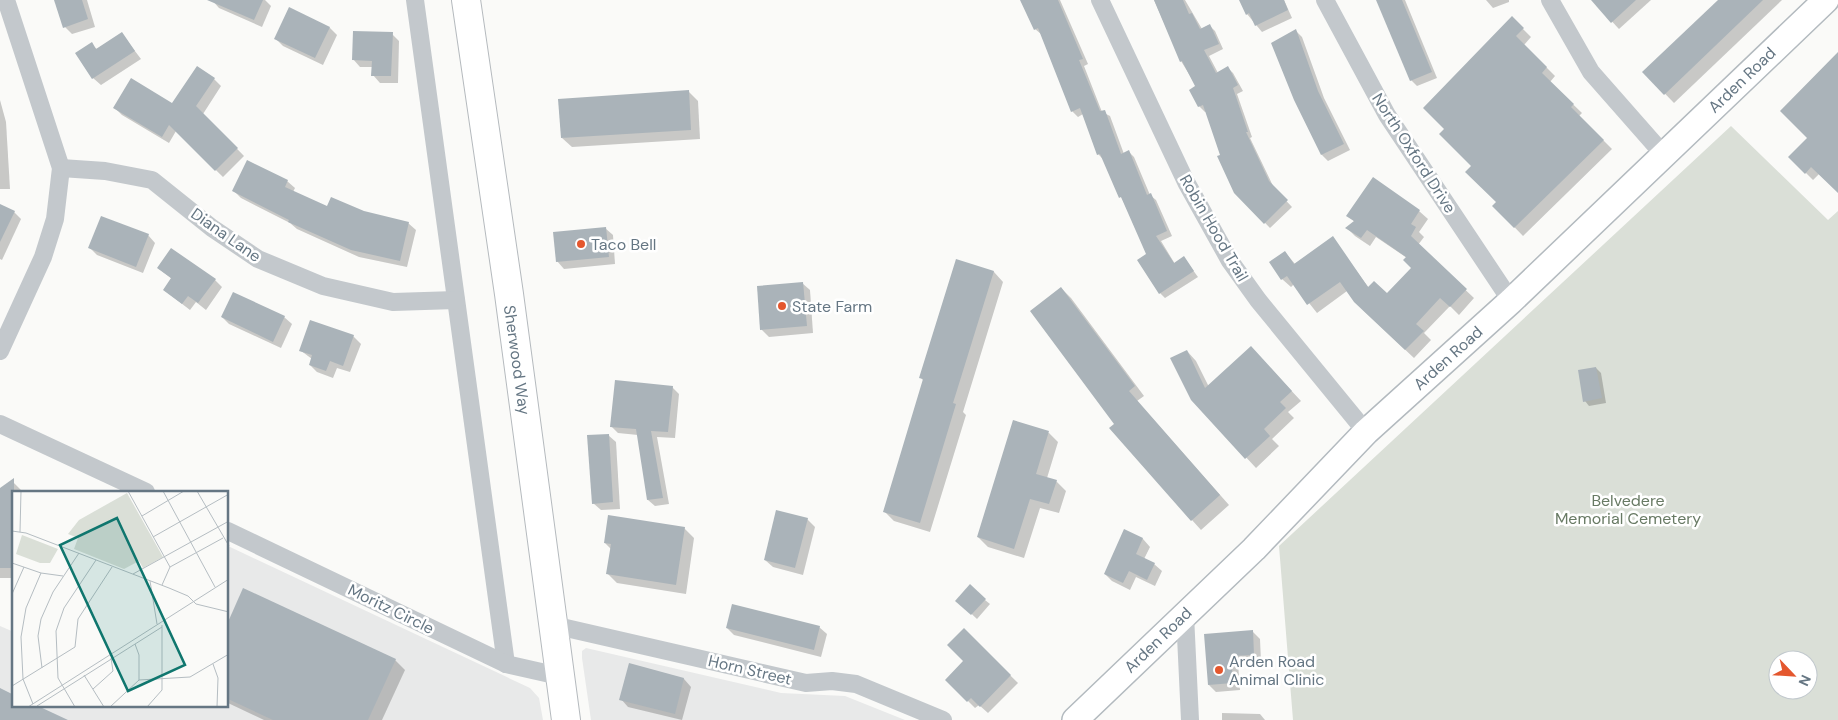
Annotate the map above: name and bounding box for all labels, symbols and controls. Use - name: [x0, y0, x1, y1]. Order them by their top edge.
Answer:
- street label: Arden Road: [1704, 43, 1780, 117]
- street label: North Oxford Drive: [1367, 89, 1461, 217]
- street label: Robin Hood Trail: [1175, 171, 1253, 285]
- street label: Diana Lane: [187, 203, 265, 267]
- place label: Taco Bell: [591, 234, 656, 255]
- marker: Taco Bell: [575, 238, 587, 250]
- place label: State Farm: [792, 296, 872, 317]
- marker: State Farm: [776, 300, 788, 312]
- street label: Sherwood Way: [499, 304, 535, 416]
- street label: Arden Road: [1409, 321, 1487, 395]
- park label: Belvedere Memorial Cemetery: [1555, 490, 1701, 529]
- inset map: [12, 491, 229, 708]
- street label: Moritz Circle: [344, 579, 438, 639]
- street label: Arden Road: [1120, 603, 1196, 677]
- street label: Horn Street: [706, 650, 794, 690]
- north arrow: [1768, 650, 1818, 700]
- place label: Arden Road Animal Clinic: [1229, 651, 1325, 690]
- marker: Arden Road Animal Clinic: [1213, 664, 1225, 676]
- text: N: [1794, 672, 1815, 689]

